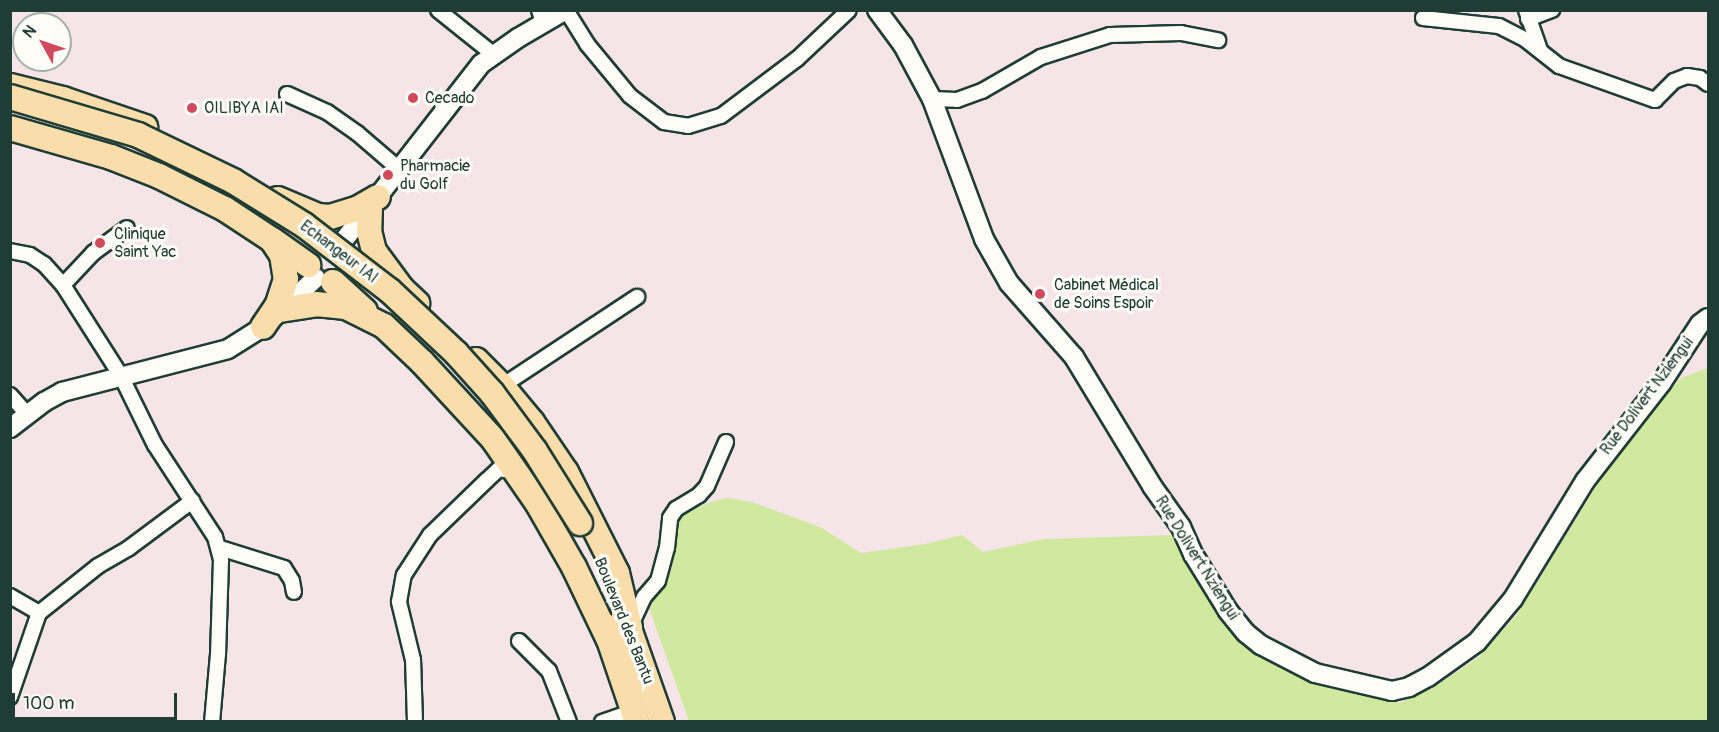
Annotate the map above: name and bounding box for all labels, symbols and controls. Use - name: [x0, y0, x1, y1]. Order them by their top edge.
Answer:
- north arrow: [12, 12, 72, 72]
- text: N: [19, 21, 41, 42]
- place label: Cecado: [425, 88, 474, 108]
- marker: Cecado: [406, 91, 420, 105]
- place label: OILIBYA IAI: [204, 98, 284, 118]
- marker: OILIBYA IAI: [185, 101, 199, 115]
- place label: Pharmacie du Golf: [400, 156, 470, 194]
- marker: Pharmacie du Golf: [381, 168, 395, 182]
- street label: Echangeur IAI: [296, 216, 382, 288]
- place label: Clinique Saint Yac: [114, 224, 176, 262]
- marker: Clinique Saint Yac: [91, 234, 109, 252]
- place label: Cabinet Médical de Soins Espoir: [1054, 275, 1159, 313]
- marker: Cabinet Médical de Soins Espoir: [1031, 285, 1049, 303]
- street label: Rue Dolivert Nziengui: [1596, 333, 1698, 459]
- street label: Rue Dolivert Nziengui: [1151, 492, 1243, 624]
- street label: Boulevard des Bantu: [590, 555, 658, 687]
- scale bar: [15, 681, 180, 719]
- text: 100 m: [23, 692, 75, 715]

